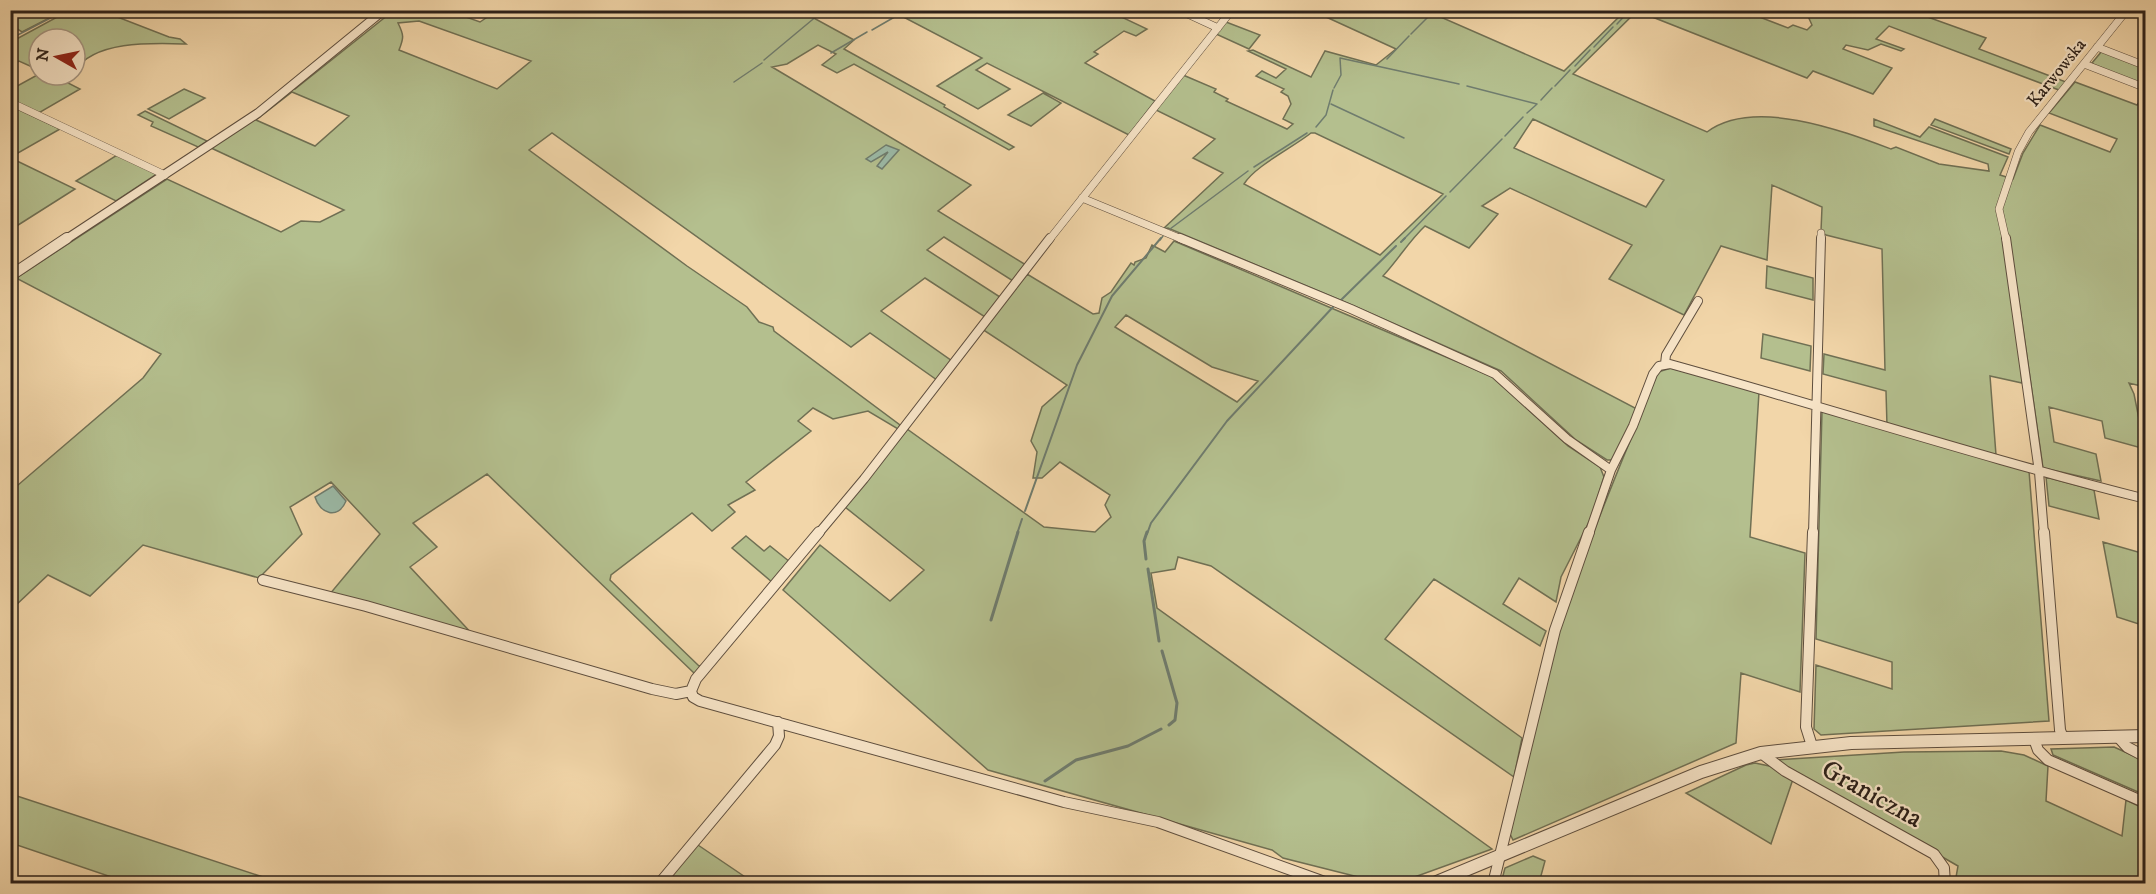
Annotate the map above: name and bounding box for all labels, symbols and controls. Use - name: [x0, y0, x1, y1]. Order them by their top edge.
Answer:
- north arrow: [27, 27, 87, 87]
- street label: Karwowska: [2023, 34, 2091, 112]
- text: N: [32, 47, 54, 63]
- street label: Graniczna: [1815, 752, 1929, 836]

